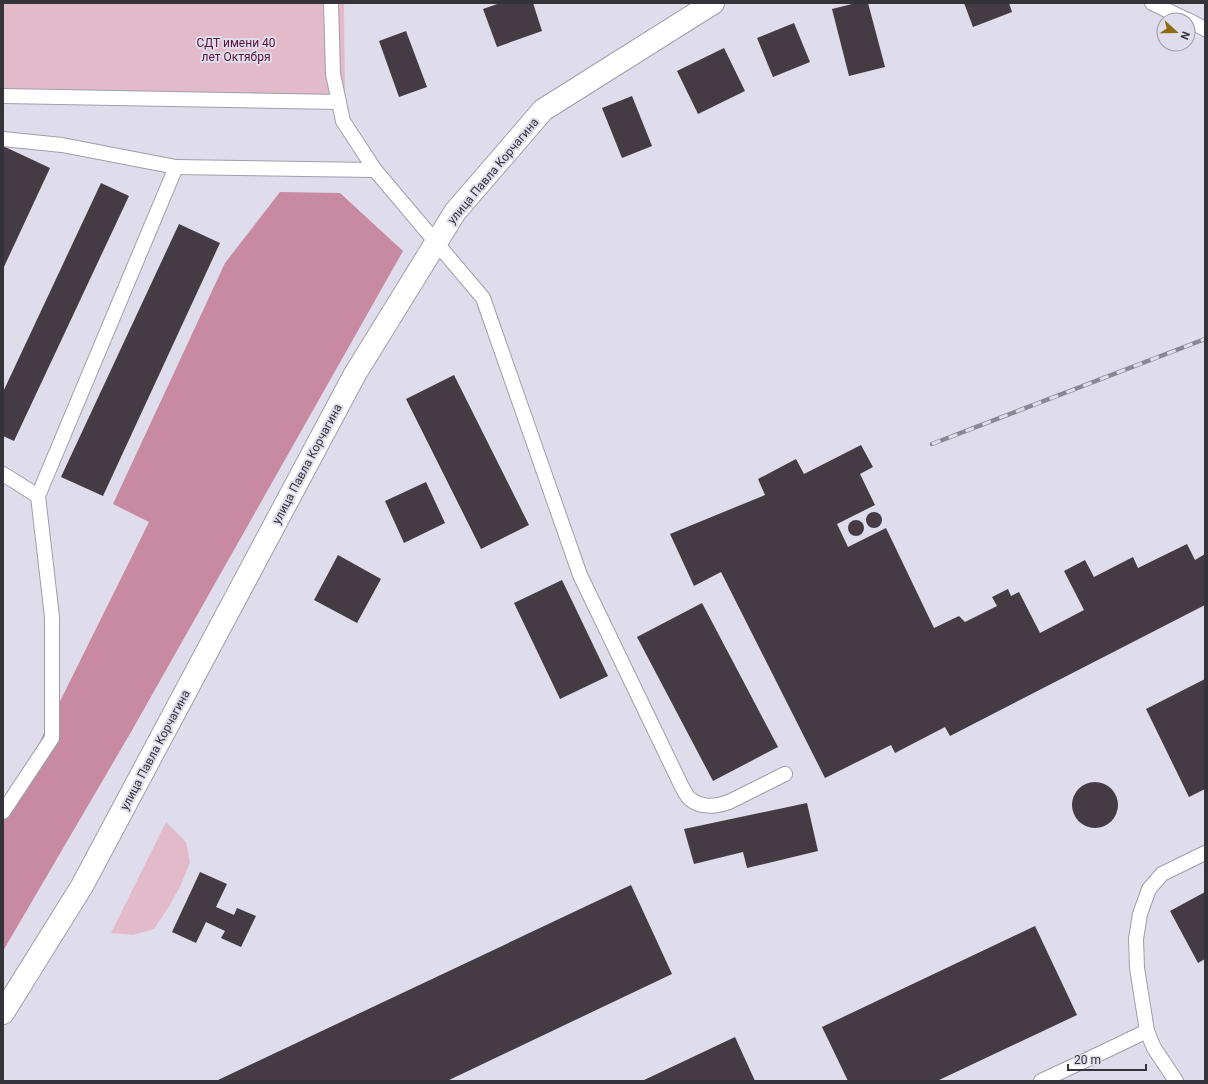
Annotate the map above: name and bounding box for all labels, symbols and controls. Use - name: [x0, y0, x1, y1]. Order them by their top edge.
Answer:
- north arrow: [1156, 12, 1196, 52]
- text: N: [1177, 29, 1192, 42]
- park label: СДТ имени 40 лет Октября: [196, 36, 276, 64]
- street label: улица Павла Корчагина: [445, 115, 541, 227]
- street label: улица Павла Корчагина: [269, 402, 345, 526]
- street label: улица Павла Корчагина: [117, 688, 193, 812]
- scale bar: [1068, 1046, 1146, 1072]
- text: 20 m: [1074, 1053, 1101, 1067]

